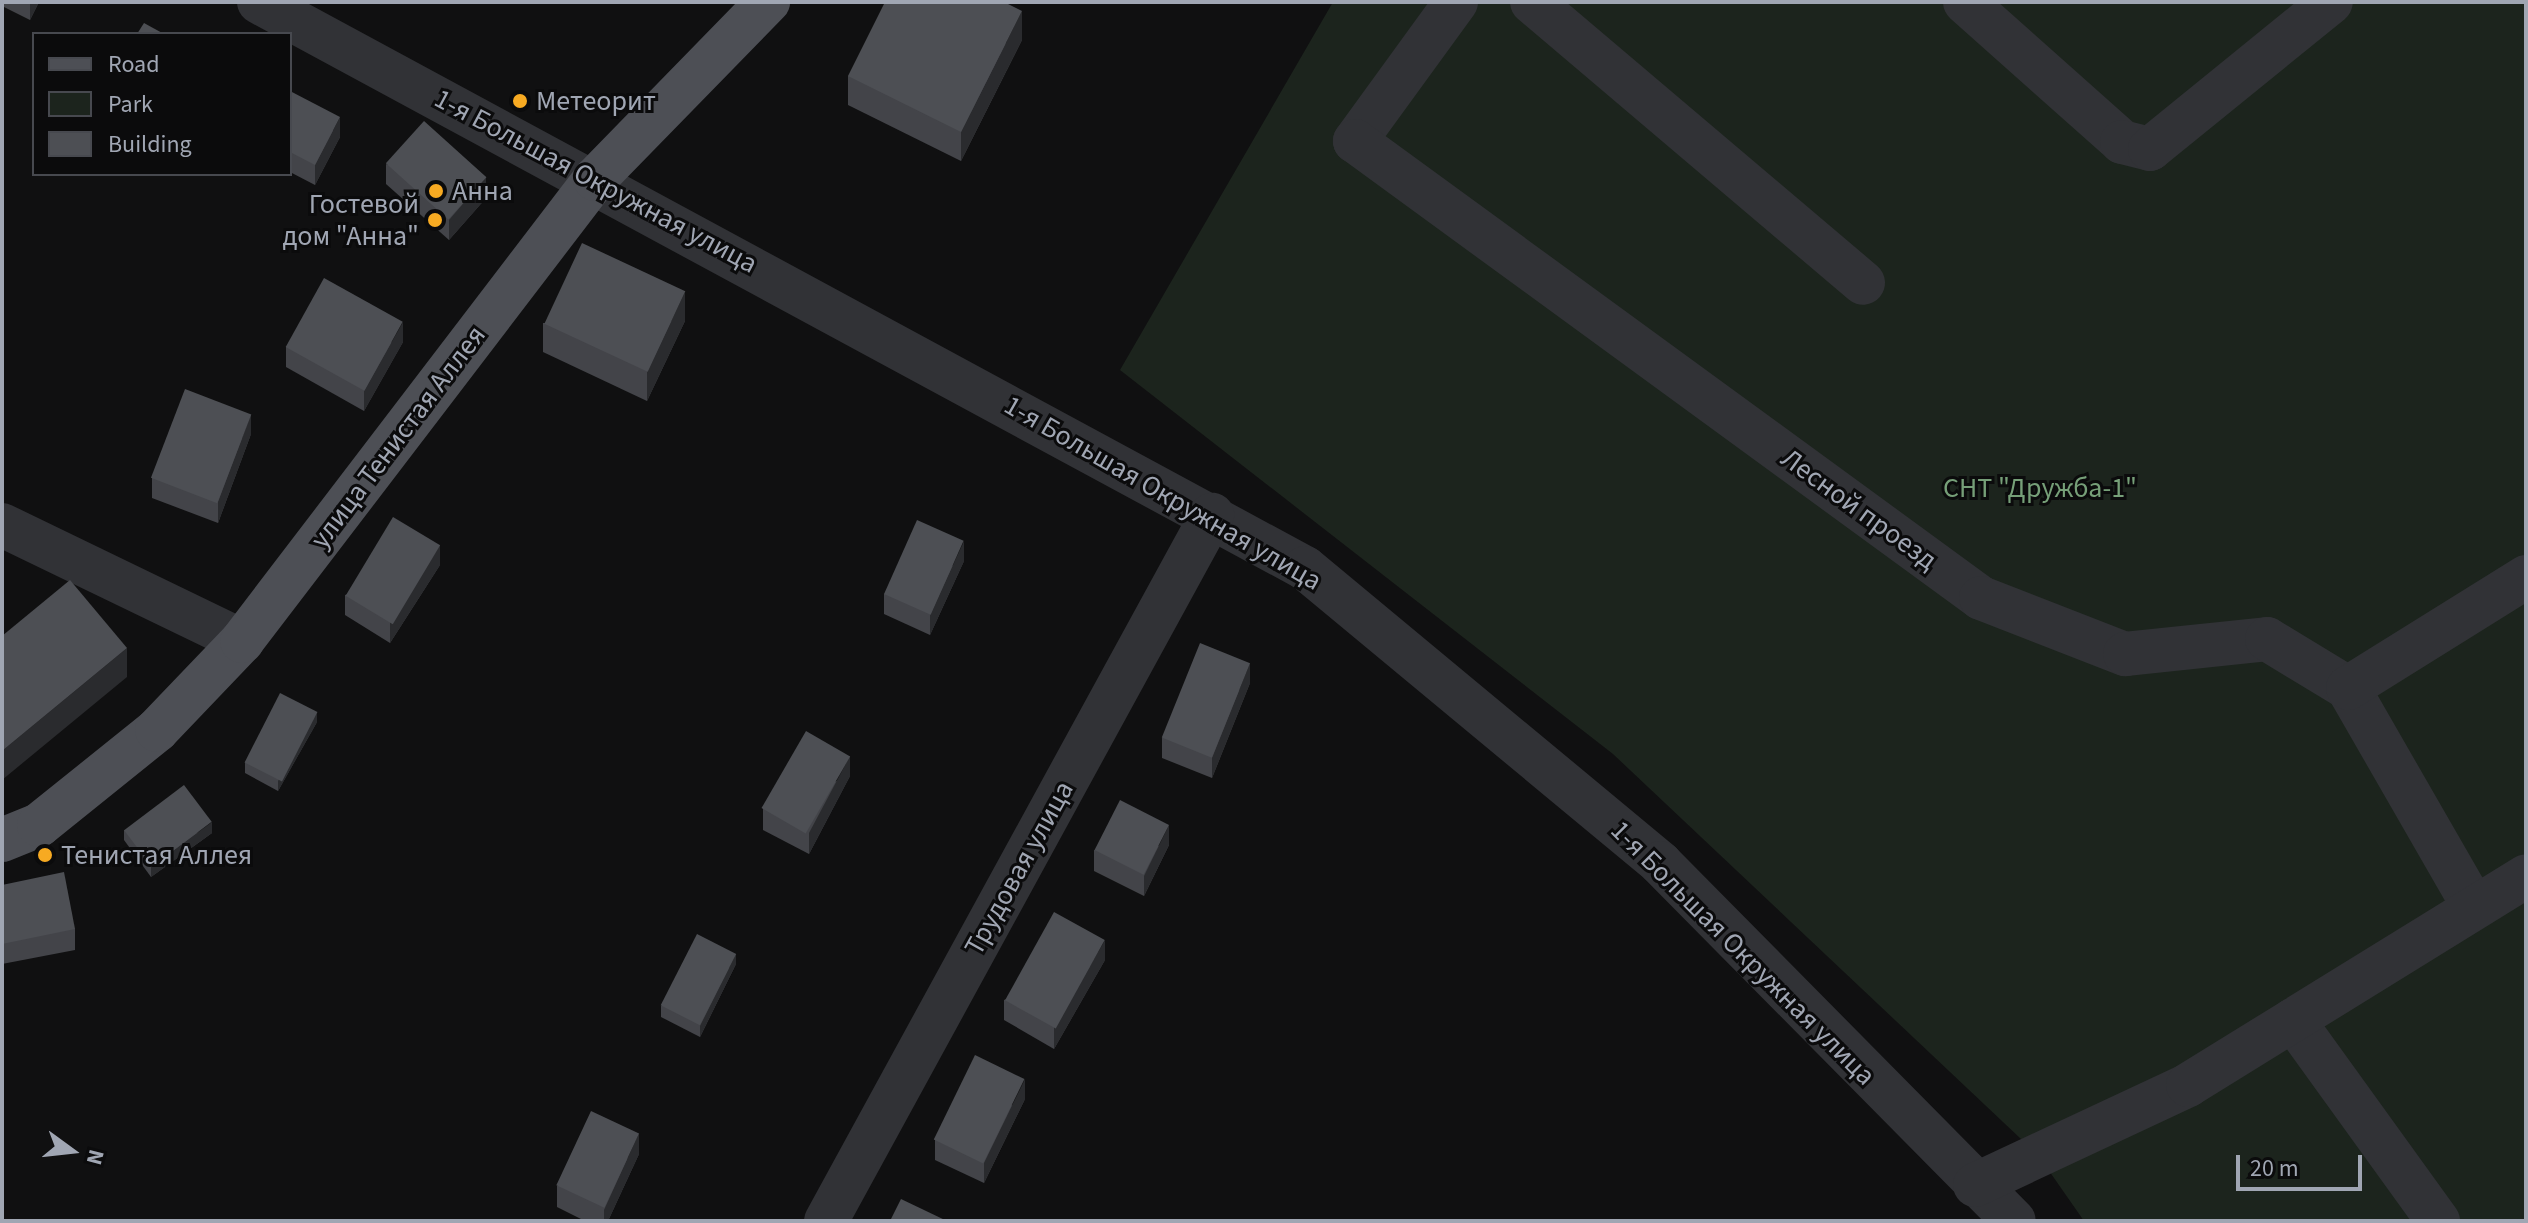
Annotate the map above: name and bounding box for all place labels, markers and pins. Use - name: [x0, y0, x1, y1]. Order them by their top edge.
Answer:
- place label: Метеорит: [536, 84, 656, 118]
- marker: Метеорит: [511, 92, 529, 110]
- place label: Анна: [452, 174, 513, 208]
- marker: Анна: [427, 182, 445, 200]
- place label: Гостевой дом "Анна": [282, 187, 419, 253]
- marker: Гостевой дом "Анна": [426, 211, 444, 229]
- place label: Тенистая Аллея: [61, 838, 252, 872]
- marker: Тенистая Аллея: [36, 846, 54, 864]

